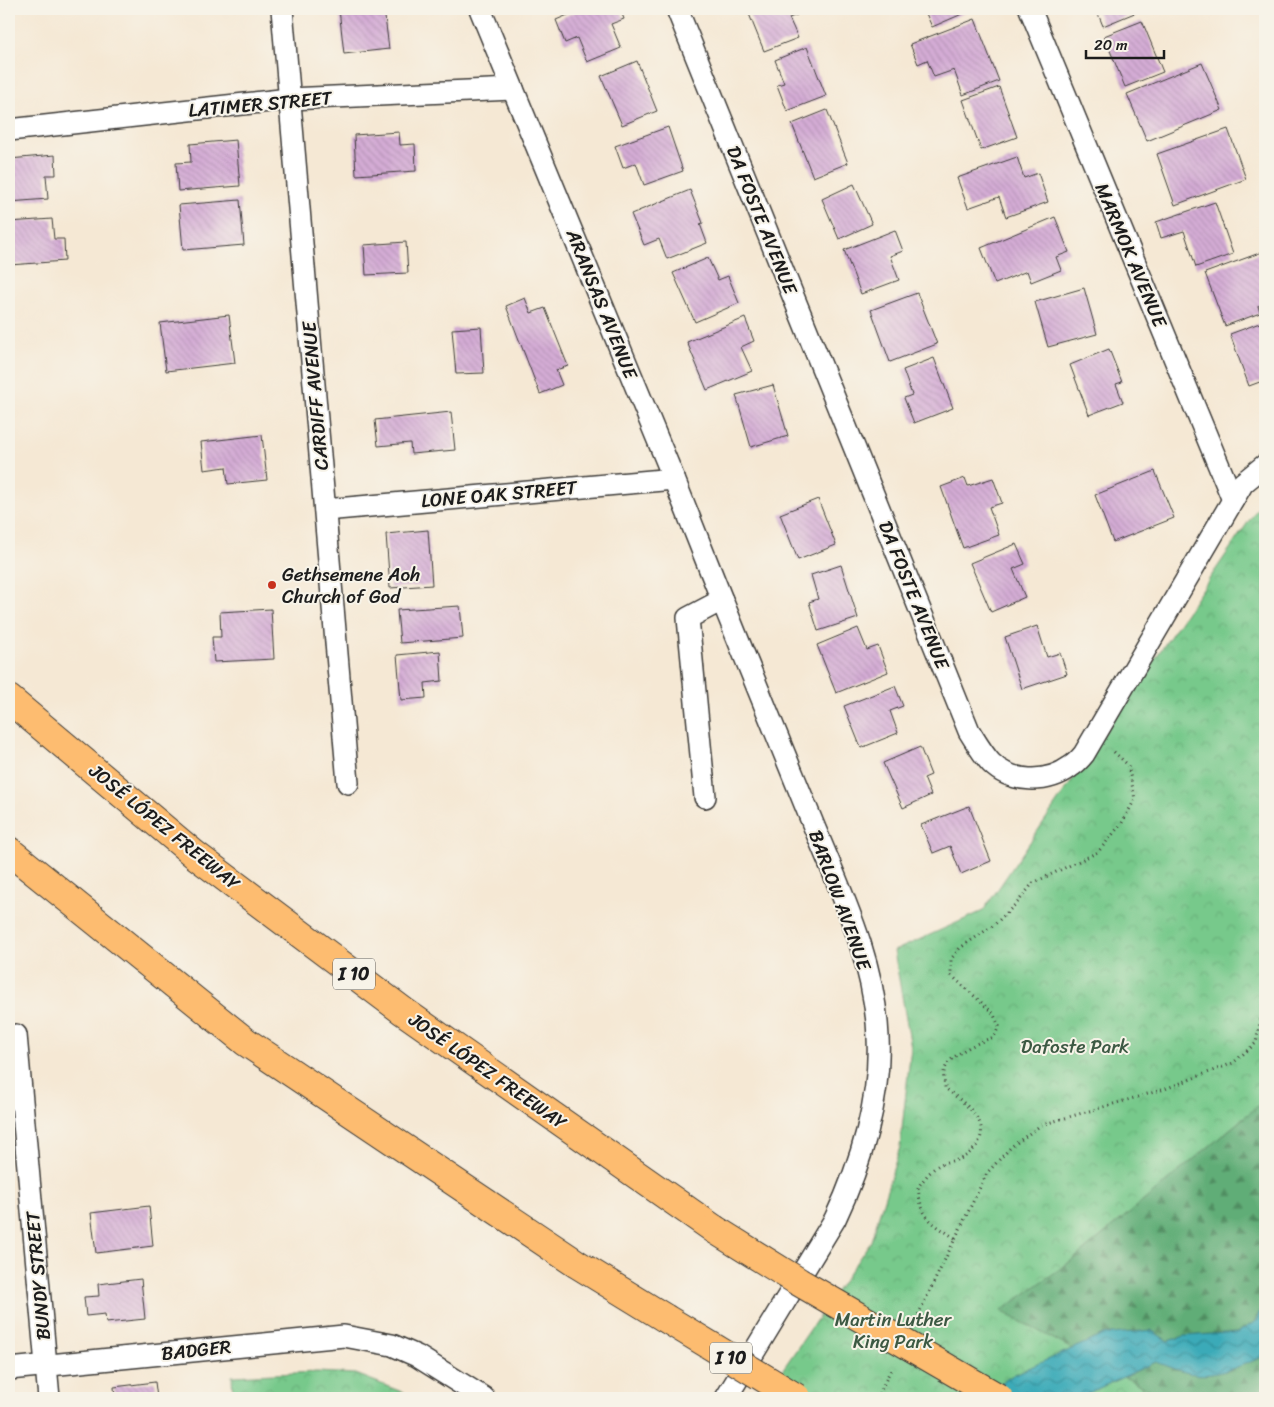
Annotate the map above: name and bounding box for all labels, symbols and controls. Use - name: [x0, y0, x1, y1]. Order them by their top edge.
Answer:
- scale bar: [1086, 28, 1164, 60]
- text: 20 m: [1094, 32, 1128, 58]
- street label: LATIMER STREET: [187, 81, 334, 127]
- street label: DA FOSTE AVENUE: [717, 141, 807, 301]
- street label: MARMOK AVENUE: [1086, 178, 1177, 334]
- street label: ARANSAS AVENUE: [556, 223, 648, 385]
- street label: CARDIFF AVENUE: [292, 319, 338, 472]
- street label: LONE OAK STREET: [420, 471, 580, 517]
- street label: DA FOSTE AVENUE: [869, 516, 959, 676]
- place label: Gethsemene Aoh Church of God: [282, 558, 420, 613]
- marker: Gethsemene Aoh Church of God: [266, 579, 278, 591]
- street label: JOSÉ LÓPEZ FREEWAY: [81, 754, 249, 899]
- street label: BARLOW AVENUE: [799, 825, 881, 976]
- road number: I 10: [333, 959, 375, 990]
- street label: JOSÉ LÓPEZ FREEWAY: [401, 1003, 575, 1139]
- park label: Dafoste Park: [1021, 1030, 1129, 1063]
- street label: BUNDY STREET: [16, 1209, 60, 1342]
- park label: Martin Luther King Park: [835, 1303, 952, 1358]
- street label: BADGER: [160, 1330, 233, 1370]
- road number: I 10: [710, 1342, 752, 1374]

